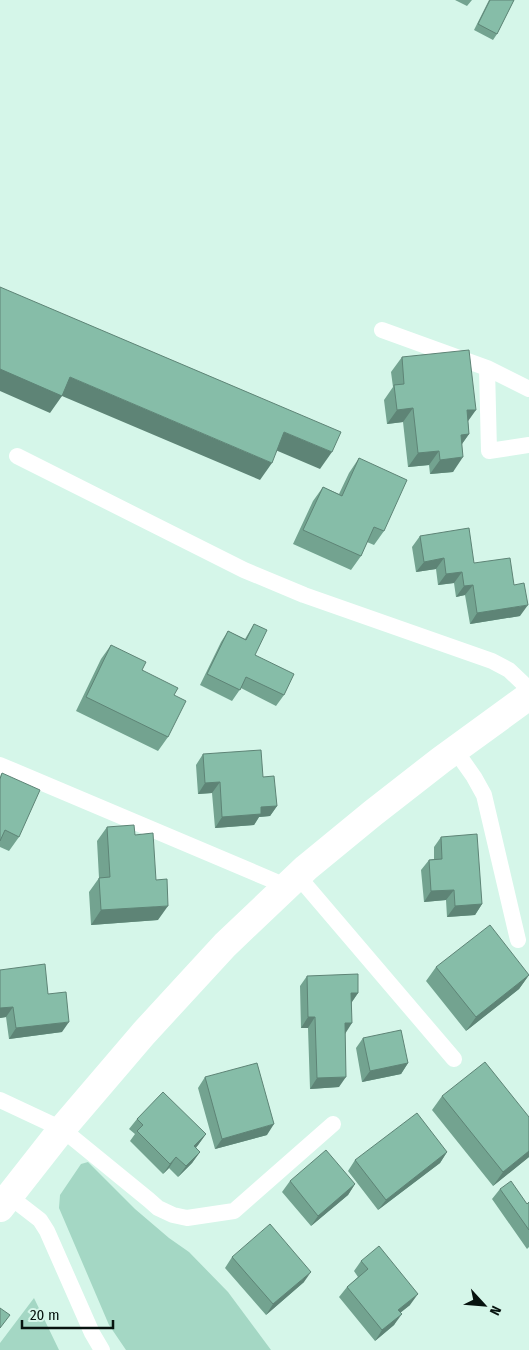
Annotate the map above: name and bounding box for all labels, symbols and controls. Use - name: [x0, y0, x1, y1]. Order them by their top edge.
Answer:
- north arrow: [459, 1280, 509, 1330]
- scale bar: [22, 1298, 114, 1330]
- text: N: [486, 1303, 505, 1318]
- text: 20 m: [30, 1306, 60, 1324]

